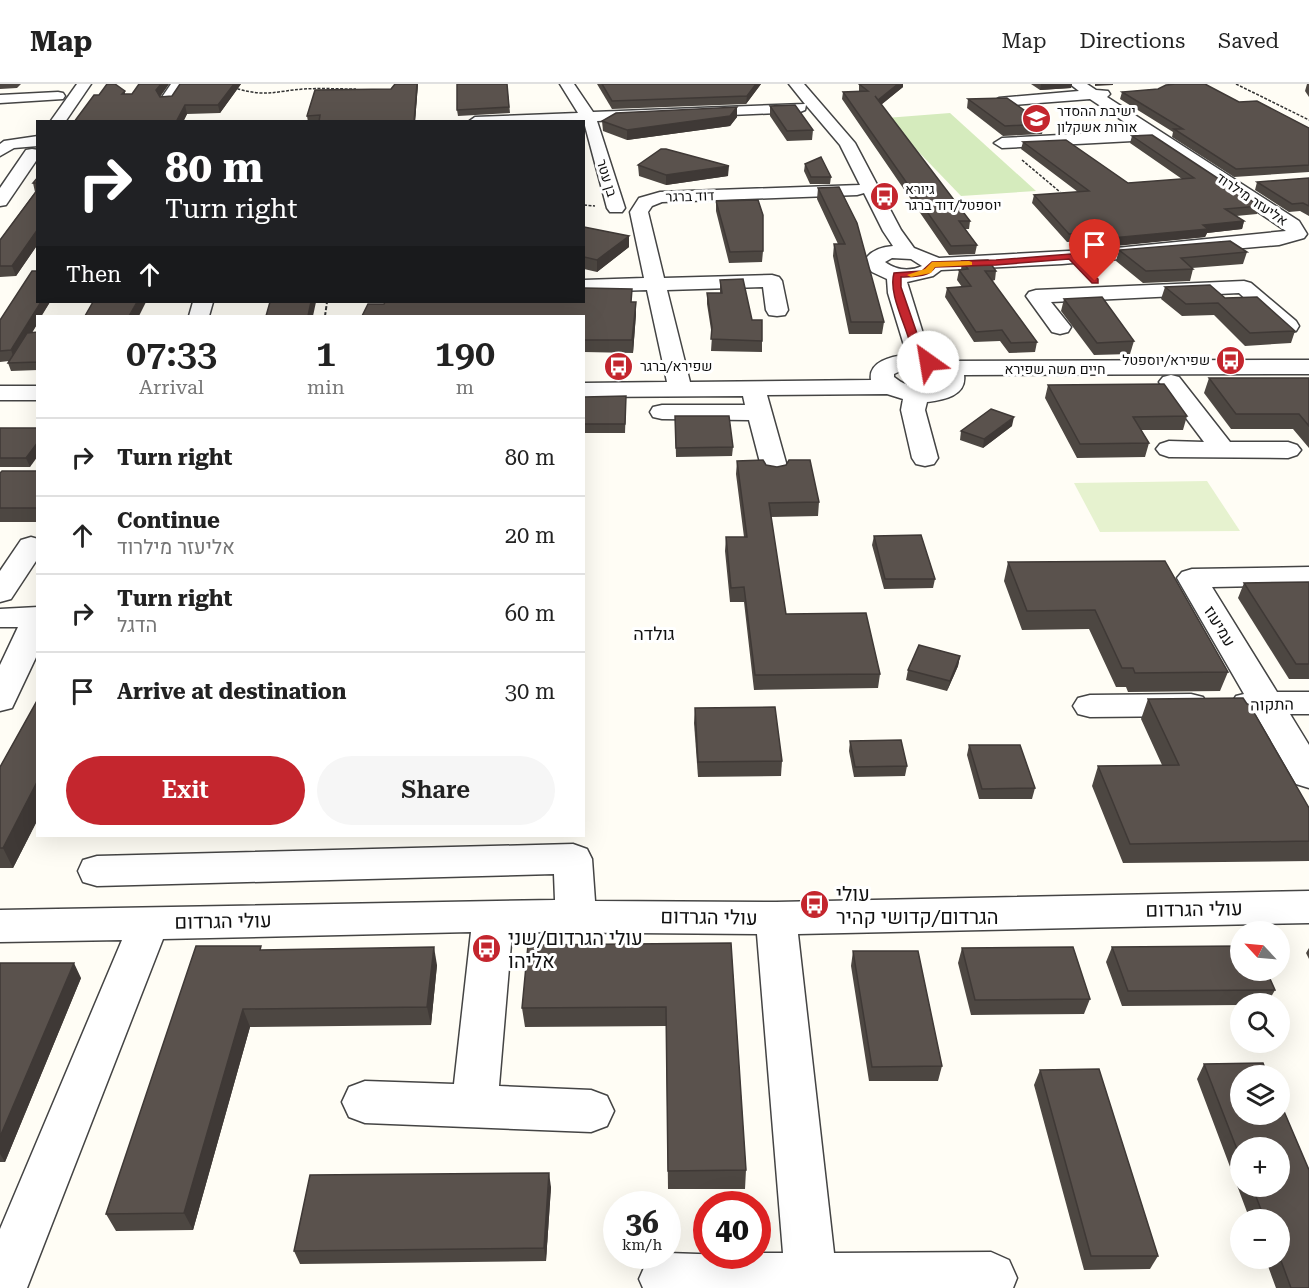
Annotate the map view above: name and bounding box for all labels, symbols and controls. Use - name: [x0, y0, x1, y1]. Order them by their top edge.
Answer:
- text: Map: [30, 25, 92, 58]
- text: Map: [1002, 29, 1046, 53]
- text: Directions: [1079, 29, 1185, 53]
- text: Saved: [1218, 29, 1279, 53]
- school or university icon: ישיבת ההסדר אורות אשקלון: [1020, 103, 1052, 135]
- place label: ישיבת ההסדר אורות אשקלון: [1057, 103, 1138, 135]
- text: 80 m: [165, 143, 263, 192]
- icon: right: [66, 144, 144, 222]
- street label: בן עטר: [594, 157, 620, 199]
- street label: אליעזר מילרוד: [1213, 169, 1291, 229]
- bus stop icon: גיורא יוספטל/דוד ברגר: [868, 181, 900, 213]
- place label: גיורא יוספטל/דוד ברגר: [905, 181, 1002, 213]
- street label: דוד ברגר: [665, 187, 715, 205]
- text: Turn right: [165, 193, 298, 225]
- pin: [1069, 219, 1120, 281]
- icon: arrive: [1078, 228, 1111, 261]
- icon: ahead: [133, 258, 166, 291]
- text: Then: [66, 262, 121, 287]
- position arrow: [896, 330, 960, 394]
- text: 07:33: [126, 333, 217, 375]
- text: 1: [316, 333, 336, 375]
- text: 190: [435, 333, 495, 375]
- bus stop icon: שפירא/יוספטל: [1215, 344, 1247, 376]
- bus stop icon: שפירא/ברגר: [603, 350, 635, 382]
- place label: שפירא/יוספטל: [1122, 352, 1210, 368]
- place label: שפירא/ברגר: [640, 358, 712, 374]
- street label: חיים משה שפירא: [1004, 361, 1106, 377]
- text: Arrival: [139, 375, 204, 399]
- text: min: [307, 375, 345, 399]
- text: m: [456, 375, 474, 399]
- icon: right: [66, 441, 99, 474]
- text: Turn right: [117, 445, 232, 470]
- text: 80 m: [505, 445, 555, 470]
- text: Continue: [117, 508, 220, 533]
- icon: ahead: [66, 519, 99, 552]
- text: 20 m: [505, 523, 555, 548]
- text: אליעזר מילרוד: [117, 535, 235, 559]
- text: Turn right: [117, 586, 232, 611]
- icon: right: [66, 597, 99, 630]
- text: 60 m: [505, 601, 555, 626]
- street label: עמיעוז: [1200, 603, 1239, 650]
- text: הדגל: [117, 613, 157, 637]
- district label: גולדה: [633, 623, 675, 644]
- icon: arrive: [66, 675, 99, 708]
- text: Arrive at destination: [117, 679, 346, 704]
- text: 30 m: [505, 679, 555, 704]
- street label: התקוה: [1250, 695, 1294, 714]
- button: Exit: [66, 756, 305, 825]
- button: Share: [317, 756, 555, 825]
- place label: עולי הגרדום/קדושי קהיר: [836, 882, 999, 929]
- bus stop icon: עולי הגרדום/קדושי קהיר: [799, 889, 831, 921]
- street label: עולי הגרדום: [1145, 896, 1243, 922]
- street label: עולי הגרדום: [660, 904, 758, 930]
- street label: עולי הגרדום: [174, 908, 272, 934]
- north arrow: [1230, 921, 1290, 981]
- map controls: [1230, 921, 1290, 1269]
- place label: עולי הגרדום/שני אליהו: [508, 926, 643, 973]
- bus stop icon: עולי הגרדום/שני אליהו: [471, 933, 503, 965]
- button: search: [1230, 993, 1290, 1053]
- button: layers: [1230, 1065, 1290, 1125]
- button: +: [1230, 1137, 1290, 1197]
- speed limit sign: 40: [693, 1191, 771, 1269]
- text: 36: [625, 1205, 659, 1240]
- button: −: [1230, 1209, 1290, 1269]
- text: km/h: [622, 1236, 662, 1254]

